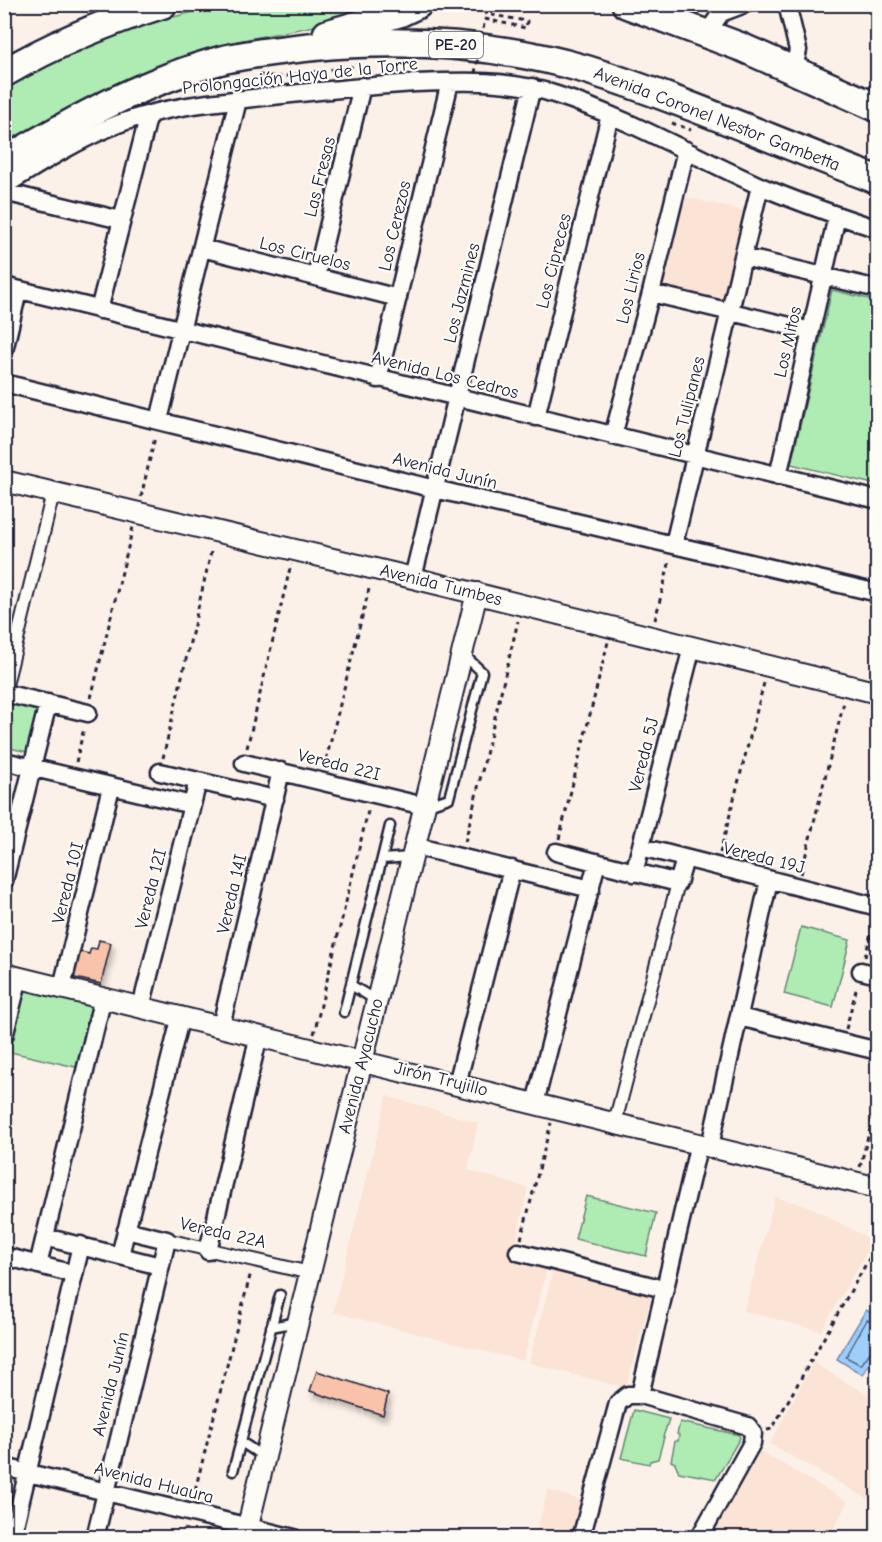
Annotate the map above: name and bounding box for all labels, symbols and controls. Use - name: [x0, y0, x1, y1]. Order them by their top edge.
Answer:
- road number: PE-20: [429, 32, 483, 58]
- street label: Prolongación Haya de la Torre: [181, 53, 419, 99]
- street label: Avenida Coronel Nestor Gambetta: [591, 62, 843, 176]
- street label: Las Fresas: [300, 135, 340, 219]
- street label: Los Cerezos: [374, 179, 416, 273]
- street label: Los Cipreces: [532, 211, 576, 311]
- street label: Los Ciruelos: [257, 233, 353, 275]
- street label: Los Jazmines: [439, 241, 485, 345]
- street label: Los Lirios: [612, 250, 650, 326]
- street label: Los Mitos: [770, 304, 806, 380]
- street label: Avenida Los Cedros: [369, 347, 521, 403]
- street label: Los Tulipanes: [664, 354, 710, 460]
- street label: Avenida Junín: [391, 448, 499, 494]
- street label: Avenida Tumbes: [378, 560, 504, 610]
- street label: Vereda 5J: [625, 715, 663, 795]
- street label: Vereda 22I: [296, 745, 382, 785]
- street label: Vereda 19J: [721, 838, 807, 878]
- street label: Vereda 10I: [48, 840, 88, 926]
- street label: Vereda 12I: [131, 847, 171, 931]
- street label: Vereda 14I: [213, 852, 251, 936]
- street label: Avenida Ayacucho: [334, 996, 388, 1136]
- street label: Jirón Trujillo: [392, 1057, 490, 1101]
- street label: Vereda 22A: [178, 1213, 268, 1253]
- street label: Avenida Junín: [88, 1330, 134, 1438]
- street label: Avenida Huaura: [92, 1458, 216, 1508]

